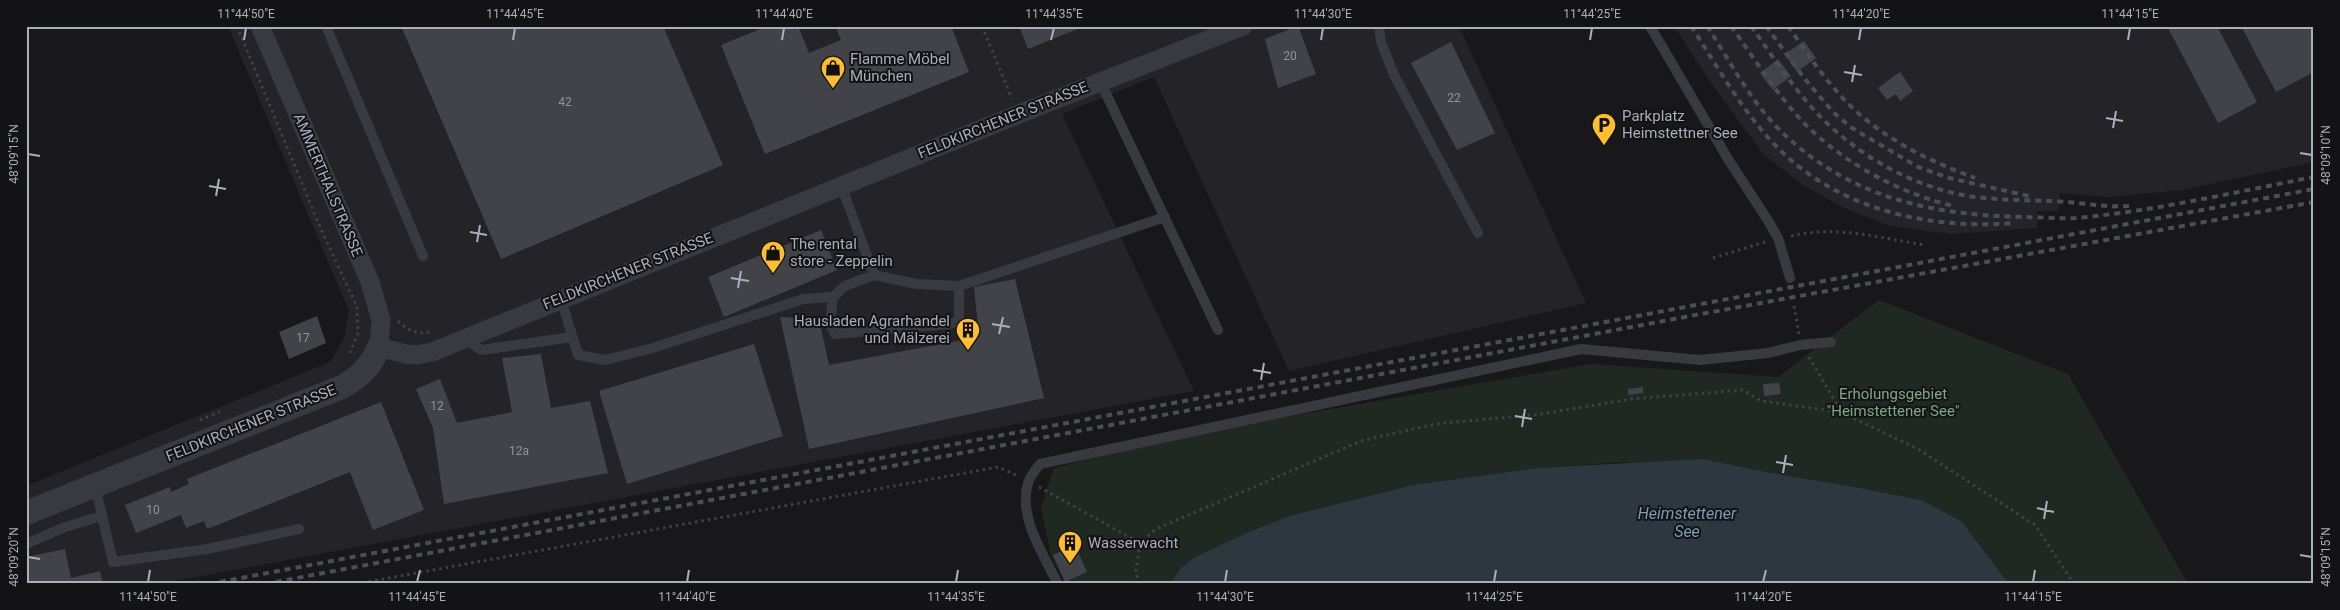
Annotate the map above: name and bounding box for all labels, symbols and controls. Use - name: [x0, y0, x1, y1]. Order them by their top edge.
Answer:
- text: 11°44'50"E: [217, 7, 275, 21]
- text: 11°44'45"E: [486, 7, 544, 21]
- text: 11°44'40"E: [755, 7, 813, 21]
- text: 11°44'35"E: [1025, 7, 1083, 21]
- text: 11°44'30"E: [1294, 7, 1352, 21]
- text: 11°44'25"E: [1563, 7, 1621, 21]
- text: 11°44'20"E: [1832, 7, 1890, 21]
- text: 11°44'15"E: [2101, 7, 2159, 21]
- house number: 20: [1283, 49, 1297, 63]
- place label: Flamme Möbel München: [850, 50, 950, 85]
- shop icon: Flamme Möbel München: [820, 55, 846, 89]
- street label: FELDKIRCHENER STRASSE: [915, 77, 1091, 162]
- house number: 22: [1447, 91, 1461, 105]
- house number: 42: [558, 95, 572, 109]
- place label: Parkplatz Heimstettner See: [1622, 107, 1738, 142]
- street label: AMMERTHALSTRASSE: [290, 111, 367, 260]
- parking icon: Parkplatz Heimstettner See: [1591, 112, 1617, 146]
- text: 48°09'15"N: [7, 124, 21, 184]
- text: 48°09'10"N: [2319, 125, 2333, 185]
- street label: FELDKIRCHENER STRASSE: [540, 228, 716, 313]
- place label: The rental store - Zeppelin: [790, 235, 893, 270]
- shop icon: The rental store - Zeppelin: [760, 240, 786, 274]
- place label: Hausladen Agrarhandel und Mälzerei: [794, 312, 950, 347]
- building icon: Hausladen Agrarhandel und Mälzerei: [955, 317, 981, 351]
- house number: 17: [296, 331, 310, 345]
- street label: FELDKIRCHENER STRASSE: [163, 380, 339, 465]
- park label: Erholungsgebiet "Heimstettener See": [1826, 385, 1960, 420]
- house number: 12: [430, 399, 444, 413]
- house number: 12a: [509, 444, 529, 458]
- house number: 10: [146, 503, 160, 517]
- water label: Heimstettener See: [1638, 504, 1737, 541]
- text: 48°09'20"N: [7, 527, 21, 587]
- text: 48°09'15"N: [2319, 527, 2333, 587]
- building icon: Wasserwacht: [1057, 530, 1083, 564]
- place label: Wasserwacht: [1088, 534, 1178, 552]
- text: 11°44'50"E: [119, 590, 177, 604]
- text: 11°44'45"E: [388, 590, 446, 604]
- text: 11°44'40"E: [658, 590, 716, 604]
- text: 11°44'35"E: [927, 590, 985, 604]
- text: 11°44'30"E: [1196, 590, 1254, 604]
- text: 11°44'25"E: [1465, 590, 1523, 604]
- text: 11°44'20"E: [1734, 590, 1792, 604]
- text: 11°44'15"E: [2004, 590, 2062, 604]

